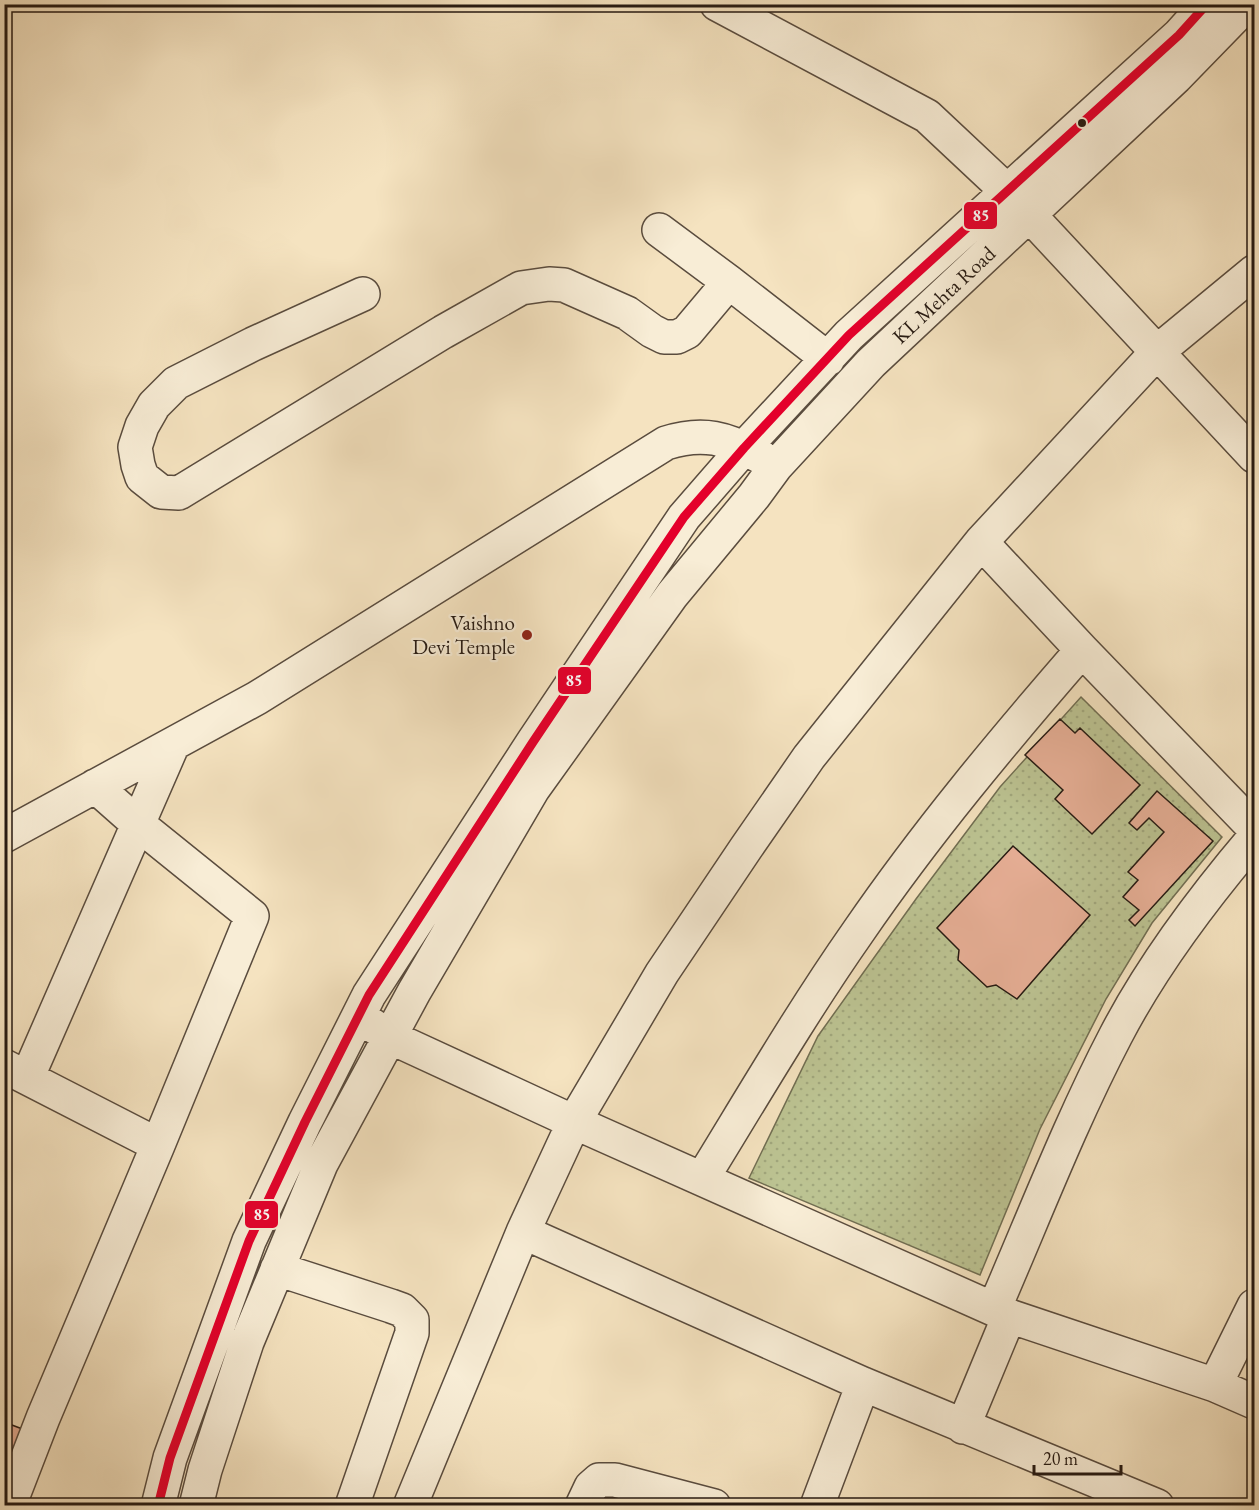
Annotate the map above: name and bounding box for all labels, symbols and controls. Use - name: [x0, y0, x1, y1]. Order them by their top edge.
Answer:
- unlabelled marker: [1076, 117, 1088, 129]
- line badge: 85: [963, 201, 998, 230]
- text: 85: [973, 205, 989, 226]
- street label: KL Mehta Road: [886, 240, 1001, 349]
- place label: Vaishno Devi Temple: [412, 609, 515, 660]
- marker: Vaishno Devi Temple: [520, 628, 534, 642]
- line badge: 85: [557, 666, 592, 695]
- text: 85: [566, 670, 582, 691]
- line badge: 85: [244, 1200, 279, 1229]
- text: 85: [254, 1204, 270, 1225]
- scale bar: [1034, 1438, 1121, 1476]
- text: 20 m: [1043, 1447, 1078, 1470]

